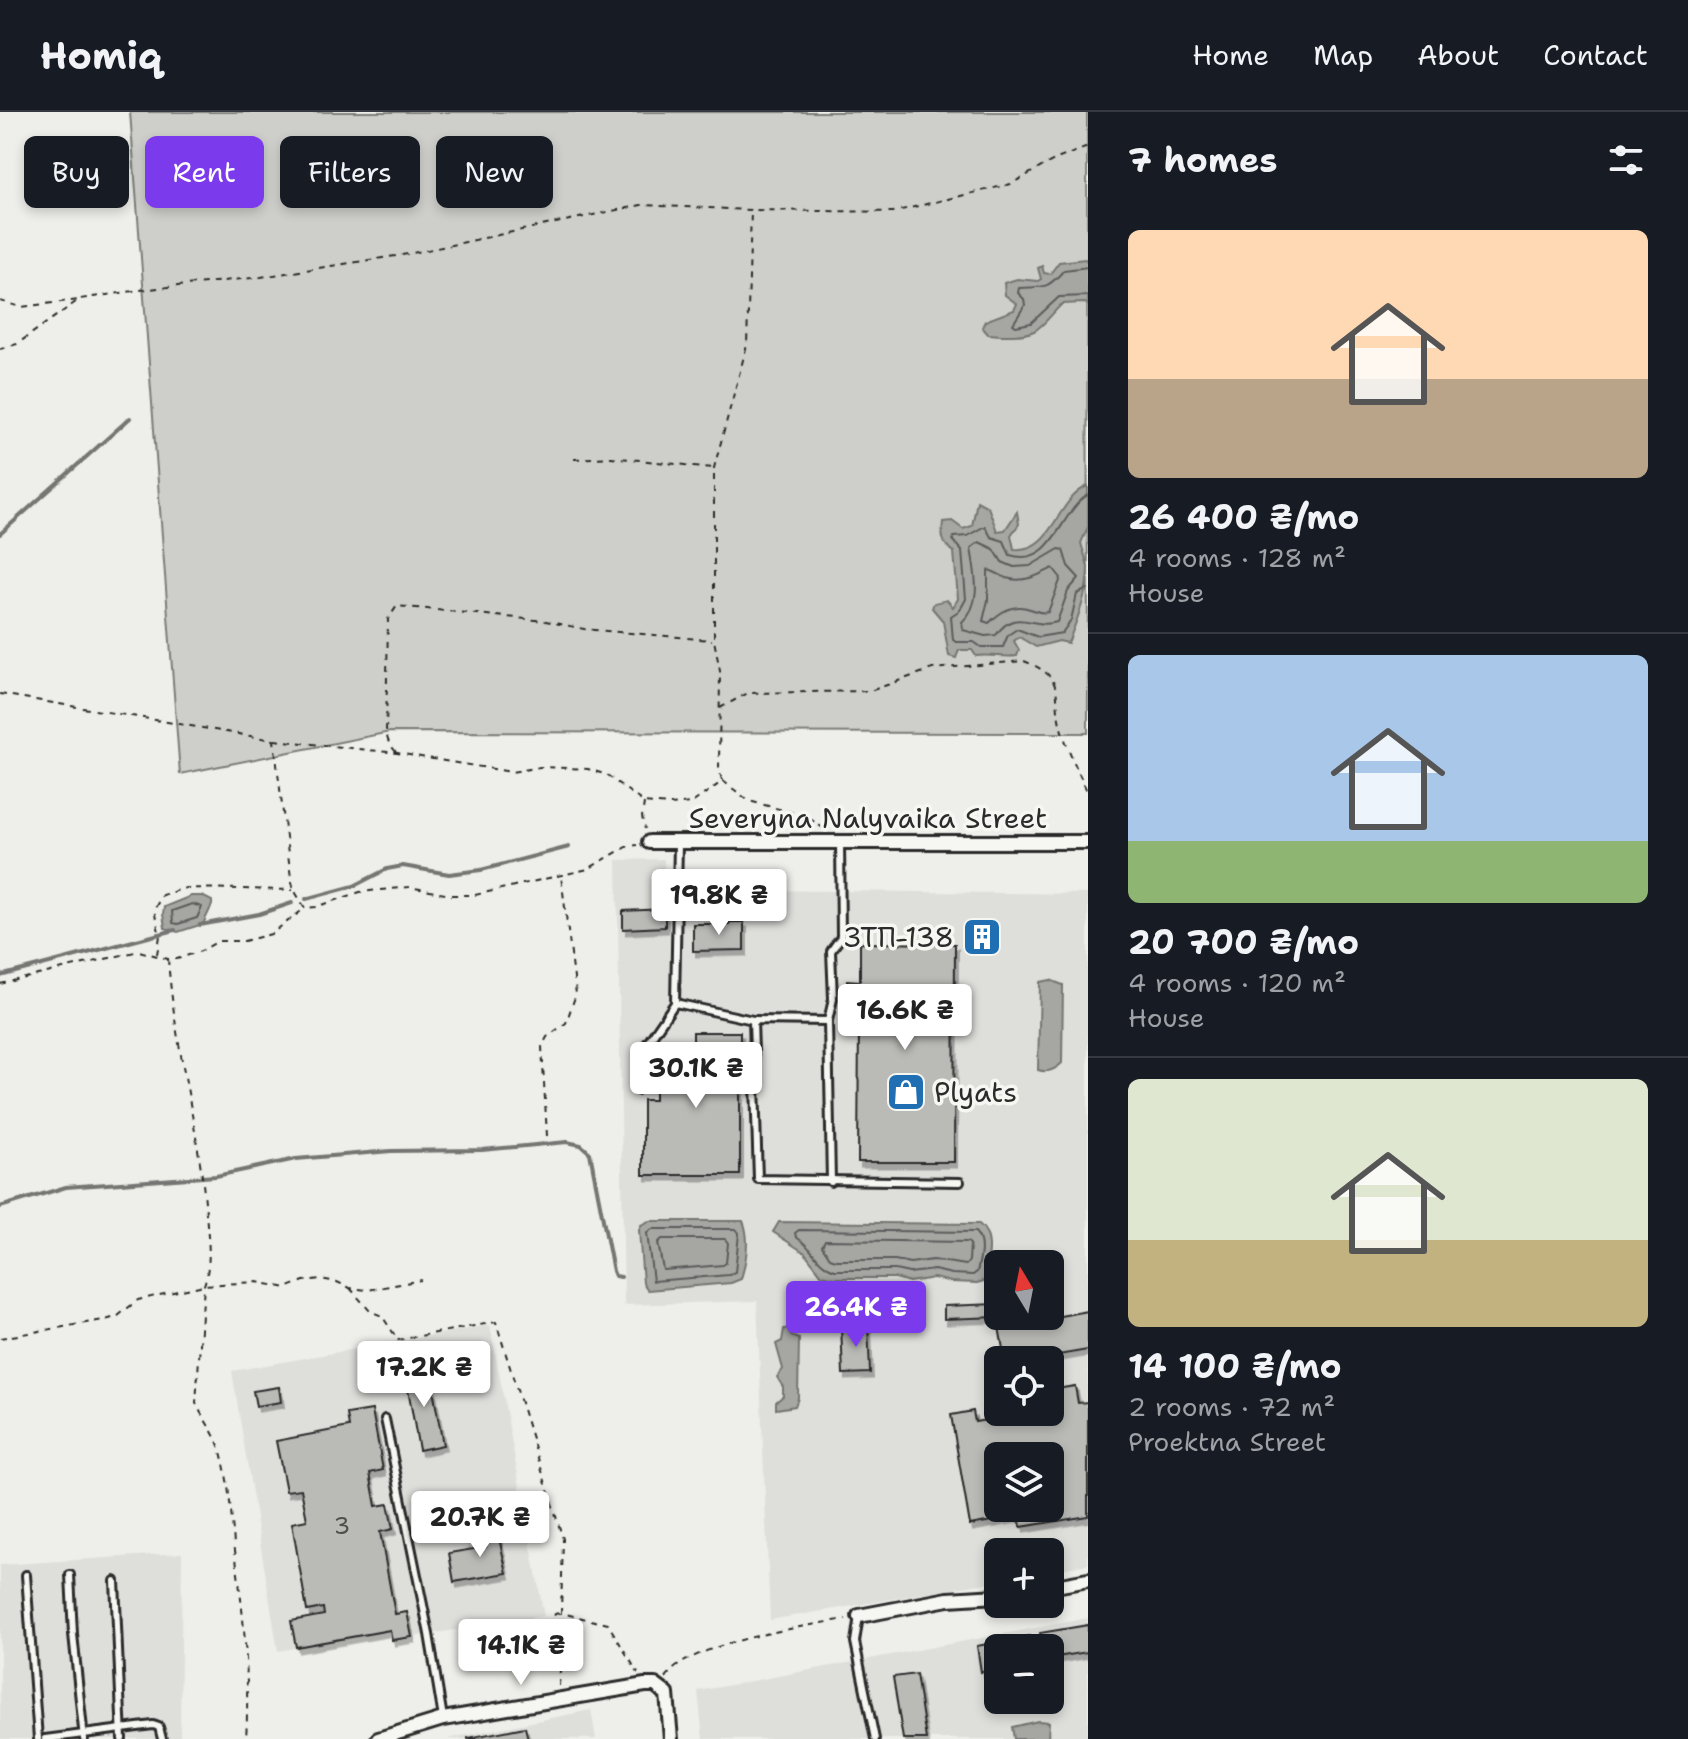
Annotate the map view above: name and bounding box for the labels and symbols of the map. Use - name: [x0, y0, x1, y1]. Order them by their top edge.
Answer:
- street label: Severyna Nalyvaika Street: [689, 799, 1047, 837]
- pin: 19.8K ₴: [645, 869, 793, 937]
- building icon: ЗТП-138: [961, 916, 1003, 958]
- place label: ЗТП-138: [844, 918, 954, 956]
- pin: 16.6K ₴: [831, 984, 979, 1052]
- pin: 30.1K ₴: [622, 1042, 770, 1110]
- shop icon: Plyats: [885, 1071, 927, 1113]
- place label: Plyats: [934, 1073, 1017, 1111]
- north arrow: [984, 1250, 1064, 1330]
- pin: 26.4K ₴: [782, 1281, 930, 1349]
- pin: 17.2K ₴: [350, 1341, 498, 1409]
- pin: 20.7K ₴: [406, 1491, 554, 1559]
- house number: 3: [334, 1510, 350, 1542]
- pin: 14.1K ₴: [447, 1619, 595, 1687]

